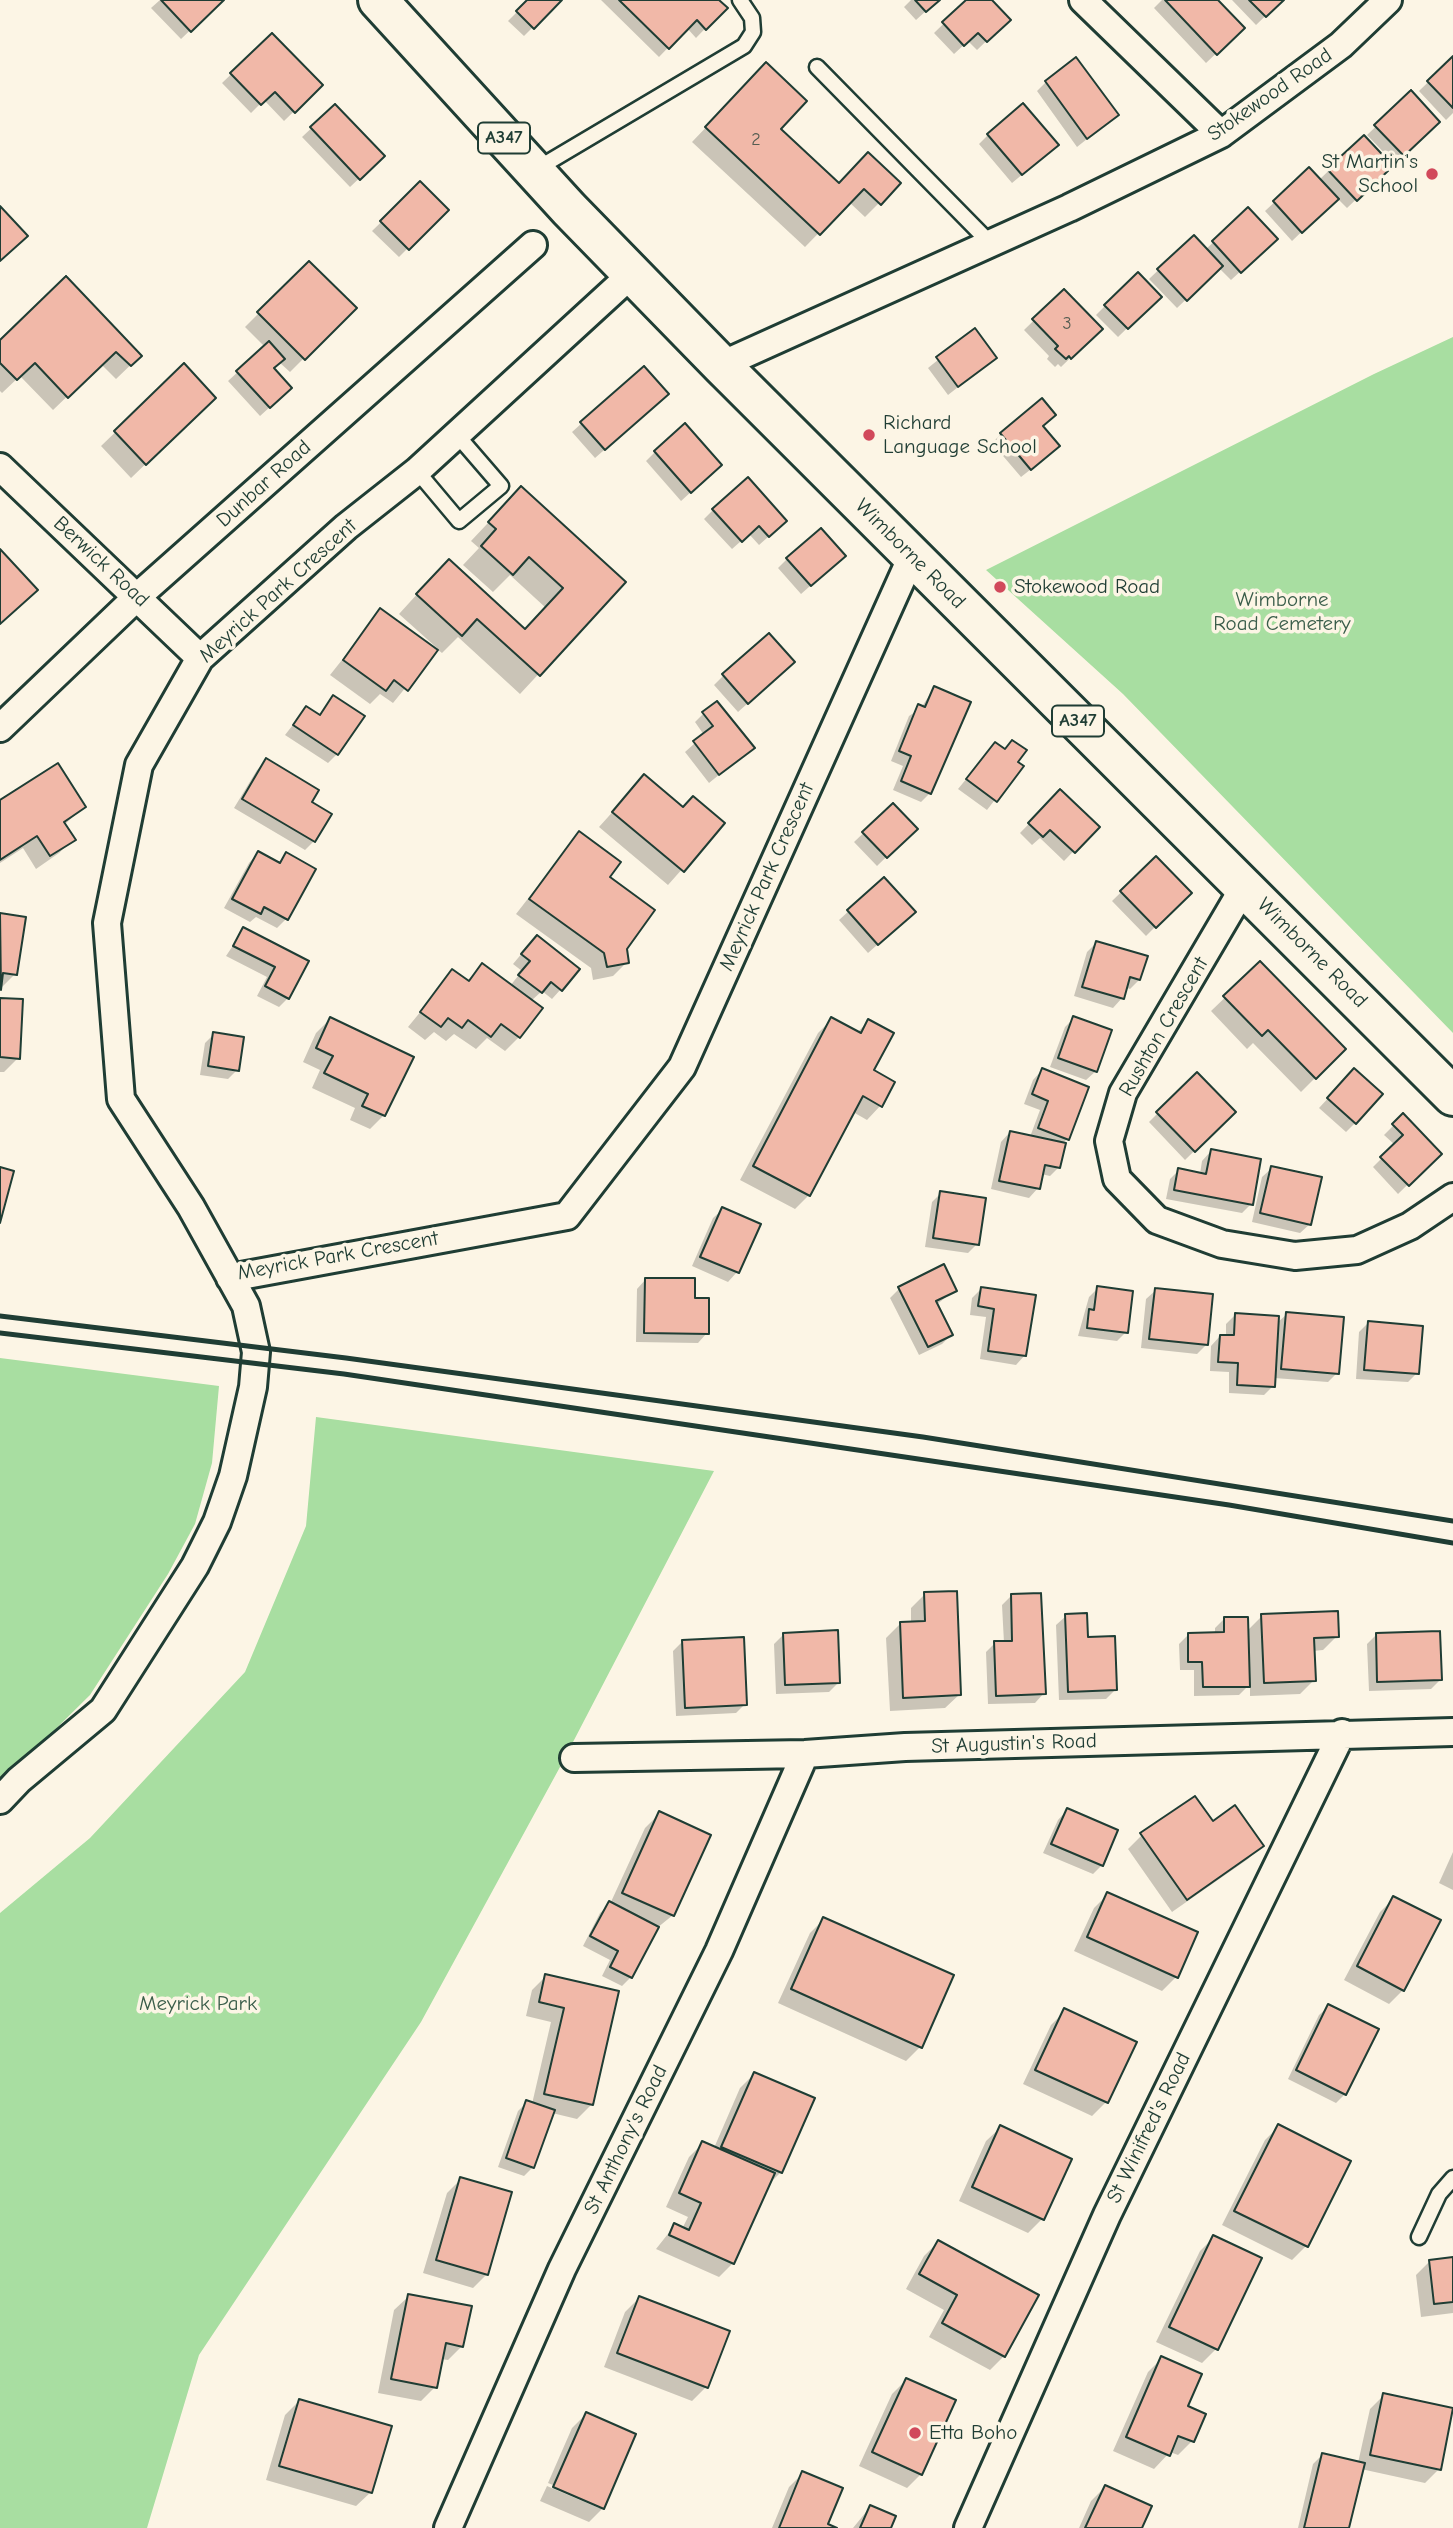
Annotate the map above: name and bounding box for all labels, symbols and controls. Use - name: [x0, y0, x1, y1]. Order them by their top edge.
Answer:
- street label: Stokewood Road: [1203, 43, 1337, 147]
- road number: A347: [478, 122, 530, 154]
- house number: 2: [751, 129, 761, 151]
- place label: St Martin's School: [1321, 149, 1418, 199]
- marker: St Martin's School: [1424, 166, 1440, 182]
- house number: 3: [1062, 313, 1072, 335]
- place label: Richard Language School: [883, 410, 1037, 460]
- marker: Richard Language School: [861, 427, 877, 443]
- street label: Dunbar Road: [212, 435, 316, 533]
- street label: Wimborne Road: [850, 494, 970, 614]
- street label: Berwick Road: [48, 511, 154, 613]
- street label: Meyrick Park Crescent: [194, 514, 362, 668]
- place label: Stokewood Road: [1014, 574, 1160, 600]
- marker: Stokewood Road: [992, 579, 1008, 595]
- park label: Wimborne Road Cemetery: [1213, 587, 1351, 637]
- road number: A347: [1052, 706, 1104, 736]
- street label: Meyrick Park Crescent: [714, 779, 820, 975]
- street label: Wimborne Road: [1252, 893, 1372, 1013]
- street label: Rushton Crescent: [1114, 953, 1214, 1101]
- street label: Meyrick Park Crescent: [236, 1226, 440, 1286]
- street label: St Augustin's Road: [931, 1729, 1097, 1759]
- park label: Meyrick Park: [139, 1991, 257, 2017]
- street label: St Winifred's Road: [1102, 2048, 1196, 2208]
- street label: St Anthony's Road: [579, 2061, 673, 2219]
- place label: Etta Boho: [929, 2420, 1017, 2446]
- marker: Etta Boho: [907, 2425, 923, 2441]

